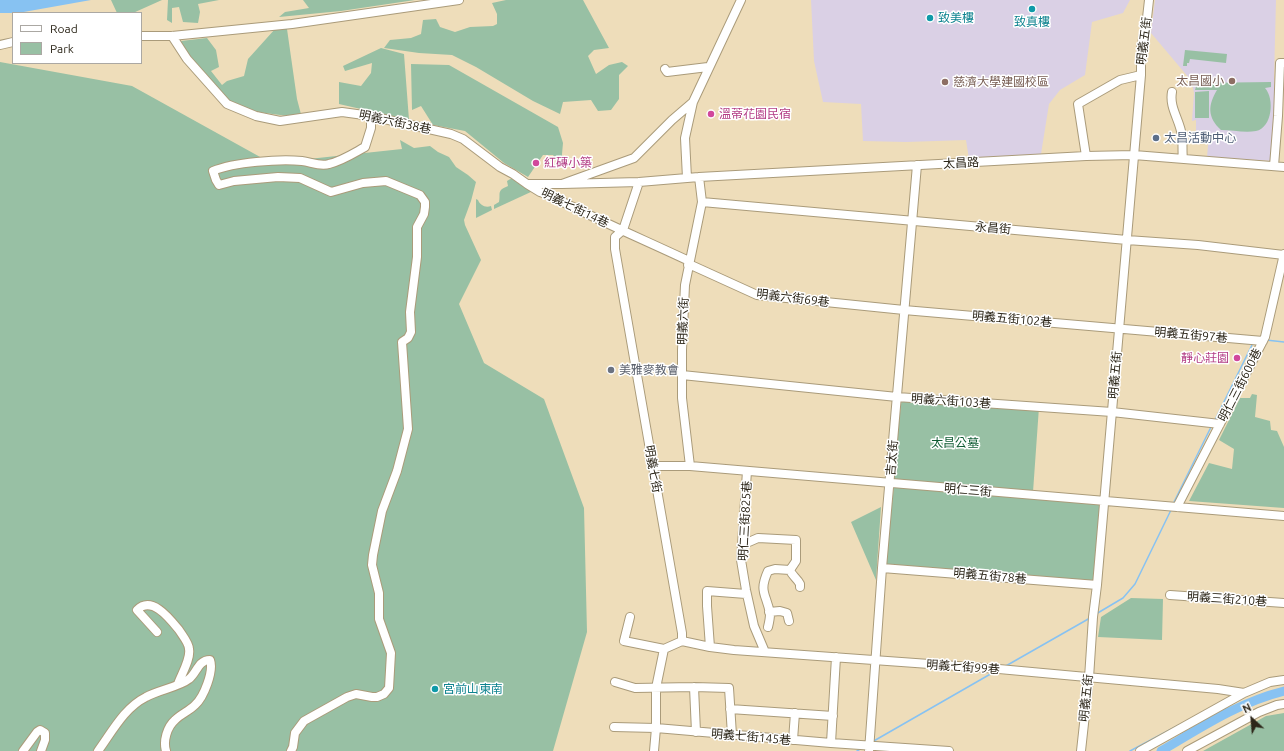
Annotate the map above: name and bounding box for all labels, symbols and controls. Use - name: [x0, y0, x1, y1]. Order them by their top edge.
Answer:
- marker: 致真樓: [1027, 4, 1037, 14]
- place label: 致美樓: [938, 11, 974, 25]
- legend: [12, 12, 142, 64]
- marker: 致美樓: [925, 13, 935, 23]
- place label: 致真樓: [1014, 15, 1050, 29]
- street label: 明義五街: [1134, 16, 1154, 66]
- text: Road: [50, 22, 78, 35]
- text: Park: [50, 42, 74, 55]
- place label: 太昌國小: [1176, 74, 1224, 88]
- place label: 慈濟大學建國校區: [953, 75, 1049, 89]
- marker: 太昌國小: [1227, 76, 1237, 86]
- marker: 慈濟大學建國校區: [940, 77, 950, 87]
- street label: 明義六街38巷: [358, 107, 432, 137]
- place label: 溫蒂花園民宿: [719, 107, 791, 121]
- marker: 溫蒂花園民宿: [706, 109, 716, 119]
- place label: 太昌活動中心: [1164, 131, 1236, 145]
- marker: 太昌活動中心: [1151, 133, 1161, 143]
- street label: 太昌路: [943, 155, 979, 171]
- place label: 紅磚小築: [544, 156, 592, 170]
- marker: 紅磚小築: [531, 158, 541, 168]
- street label: 明義七街14巷: [539, 185, 611, 231]
- street label: 永昌街: [974, 219, 1012, 237]
- street label: 明義六街69巷: [756, 286, 830, 310]
- street label: 明義六街: [675, 297, 691, 345]
- street label: 明義五街102巷: [971, 308, 1053, 330]
- street label: 明義五街97巷: [1154, 325, 1228, 345]
- street label: 明仁三街600巷: [1215, 346, 1265, 424]
- street label: 明義五街: [1106, 350, 1124, 400]
- place label: 靜心莊園: [1181, 351, 1229, 365]
- marker: 靜心莊園: [1232, 353, 1242, 363]
- place label: 美雅麥教會: [619, 363, 679, 377]
- marker: 美雅麥教會: [606, 365, 616, 375]
- street label: 明義六街103巷: [910, 391, 992, 411]
- park label: 太昌公墓: [931, 436, 979, 450]
- street label: 吉太街: [883, 439, 901, 477]
- street label: 明義七街: [642, 444, 664, 494]
- street label: 明仁三街825巷: [736, 481, 754, 561]
- street label: 明仁三街: [943, 481, 993, 499]
- street label: 明義五街78巷: [953, 566, 1027, 586]
- street label: 明義三街210巷: [1186, 589, 1268, 609]
- street label: 明義七街99巷: [926, 657, 1000, 677]
- street label: 明義五街: [1076, 673, 1096, 723]
- place label: 宮前山東南: [443, 682, 503, 696]
- marker: 宮前山東南: [430, 684, 440, 694]
- north arrow: [1232, 699, 1272, 739]
- text: N: [1240, 701, 1253, 715]
- street label: 明義七街145巷: [710, 726, 792, 748]

